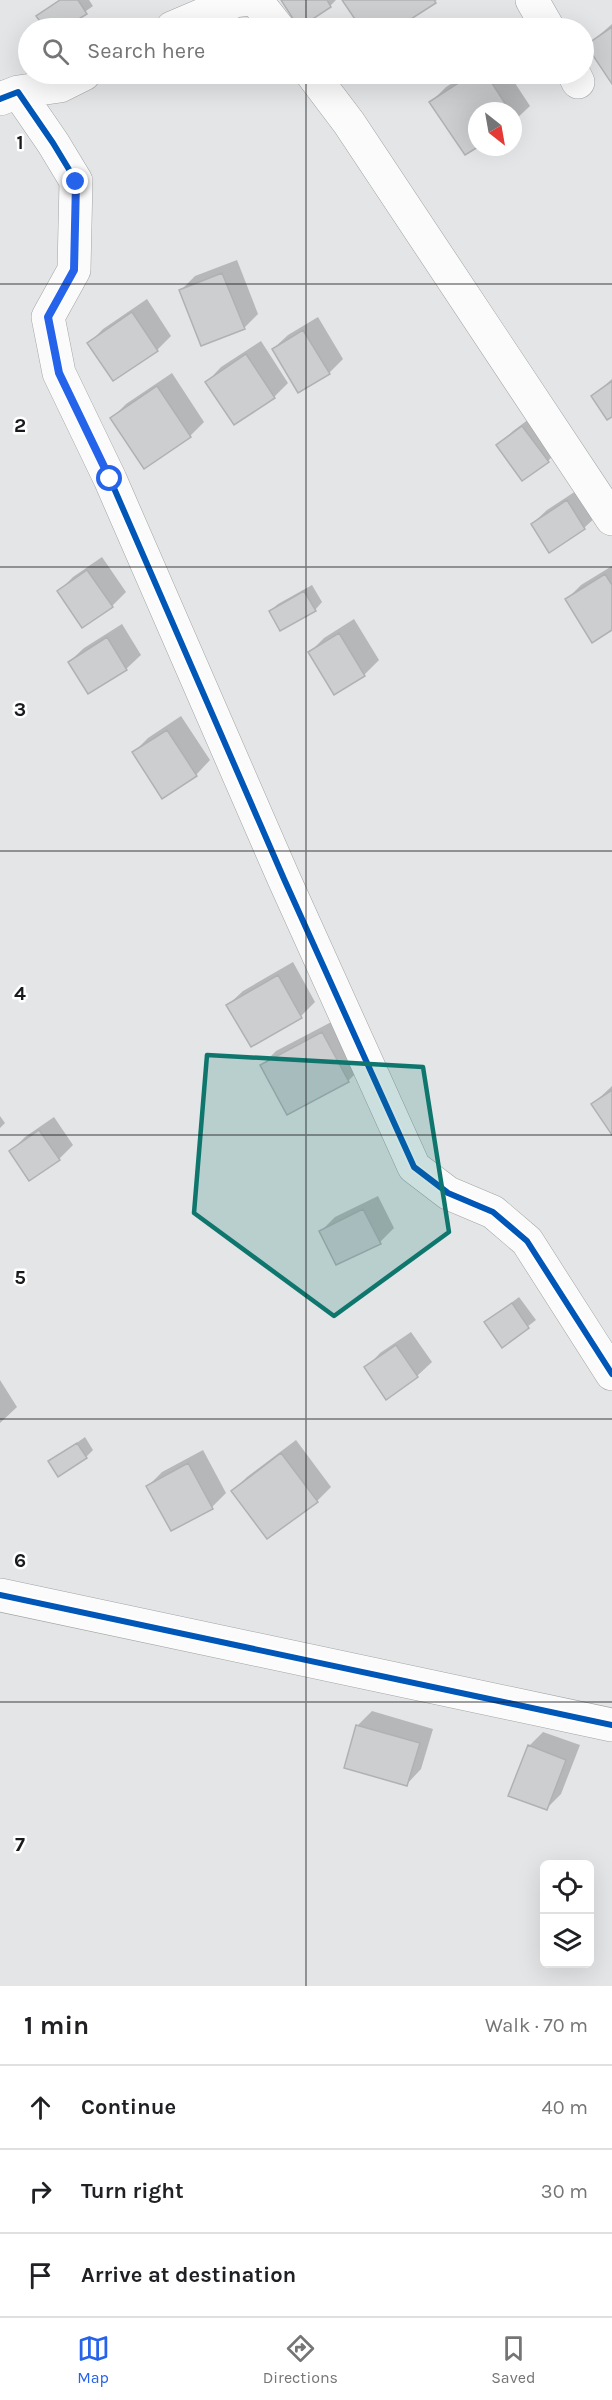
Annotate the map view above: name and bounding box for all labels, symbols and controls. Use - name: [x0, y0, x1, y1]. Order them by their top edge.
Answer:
- search box: [18, 18, 594, 84]
- icon: search: [39, 35, 72, 68]
- text: Search here: [87, 38, 205, 64]
- north arrow: [468, 102, 522, 156]
- text: 1: [16, 131, 24, 154]
- route end: [62, 168, 88, 194]
- text: 2: [14, 414, 26, 437]
- route start: [96, 465, 122, 491]
- text: 3: [14, 698, 26, 721]
- text: 4: [14, 982, 26, 1005]
- text: 5: [14, 1266, 26, 1289]
- text: 6: [14, 1549, 26, 1572]
- text: 7: [15, 1833, 25, 1856]
- map controls: [540, 1860, 594, 1968]
- button: locate: [540, 1860, 594, 1914]
- button: layers: [540, 1914, 594, 1968]
- text: 1 min: [24, 2010, 89, 2041]
- text: Walk · 70 m: [485, 2014, 588, 2037]
- icon: ahead: [24, 2091, 57, 2124]
- text: Continue: [81, 2094, 176, 2120]
- text: 40 m: [542, 2096, 588, 2119]
- icon: right: [24, 2175, 57, 2208]
- text: Turn right: [81, 2178, 184, 2204]
- text: 30 m: [541, 2180, 588, 2203]
- icon: arrive: [24, 2259, 57, 2292]
- text: Arrive at destination: [81, 2262, 296, 2288]
- tab: Map: [77, 2332, 110, 2387]
- tab: Directions: [263, 2332, 338, 2387]
- tab: Saved: [491, 2332, 535, 2387]

